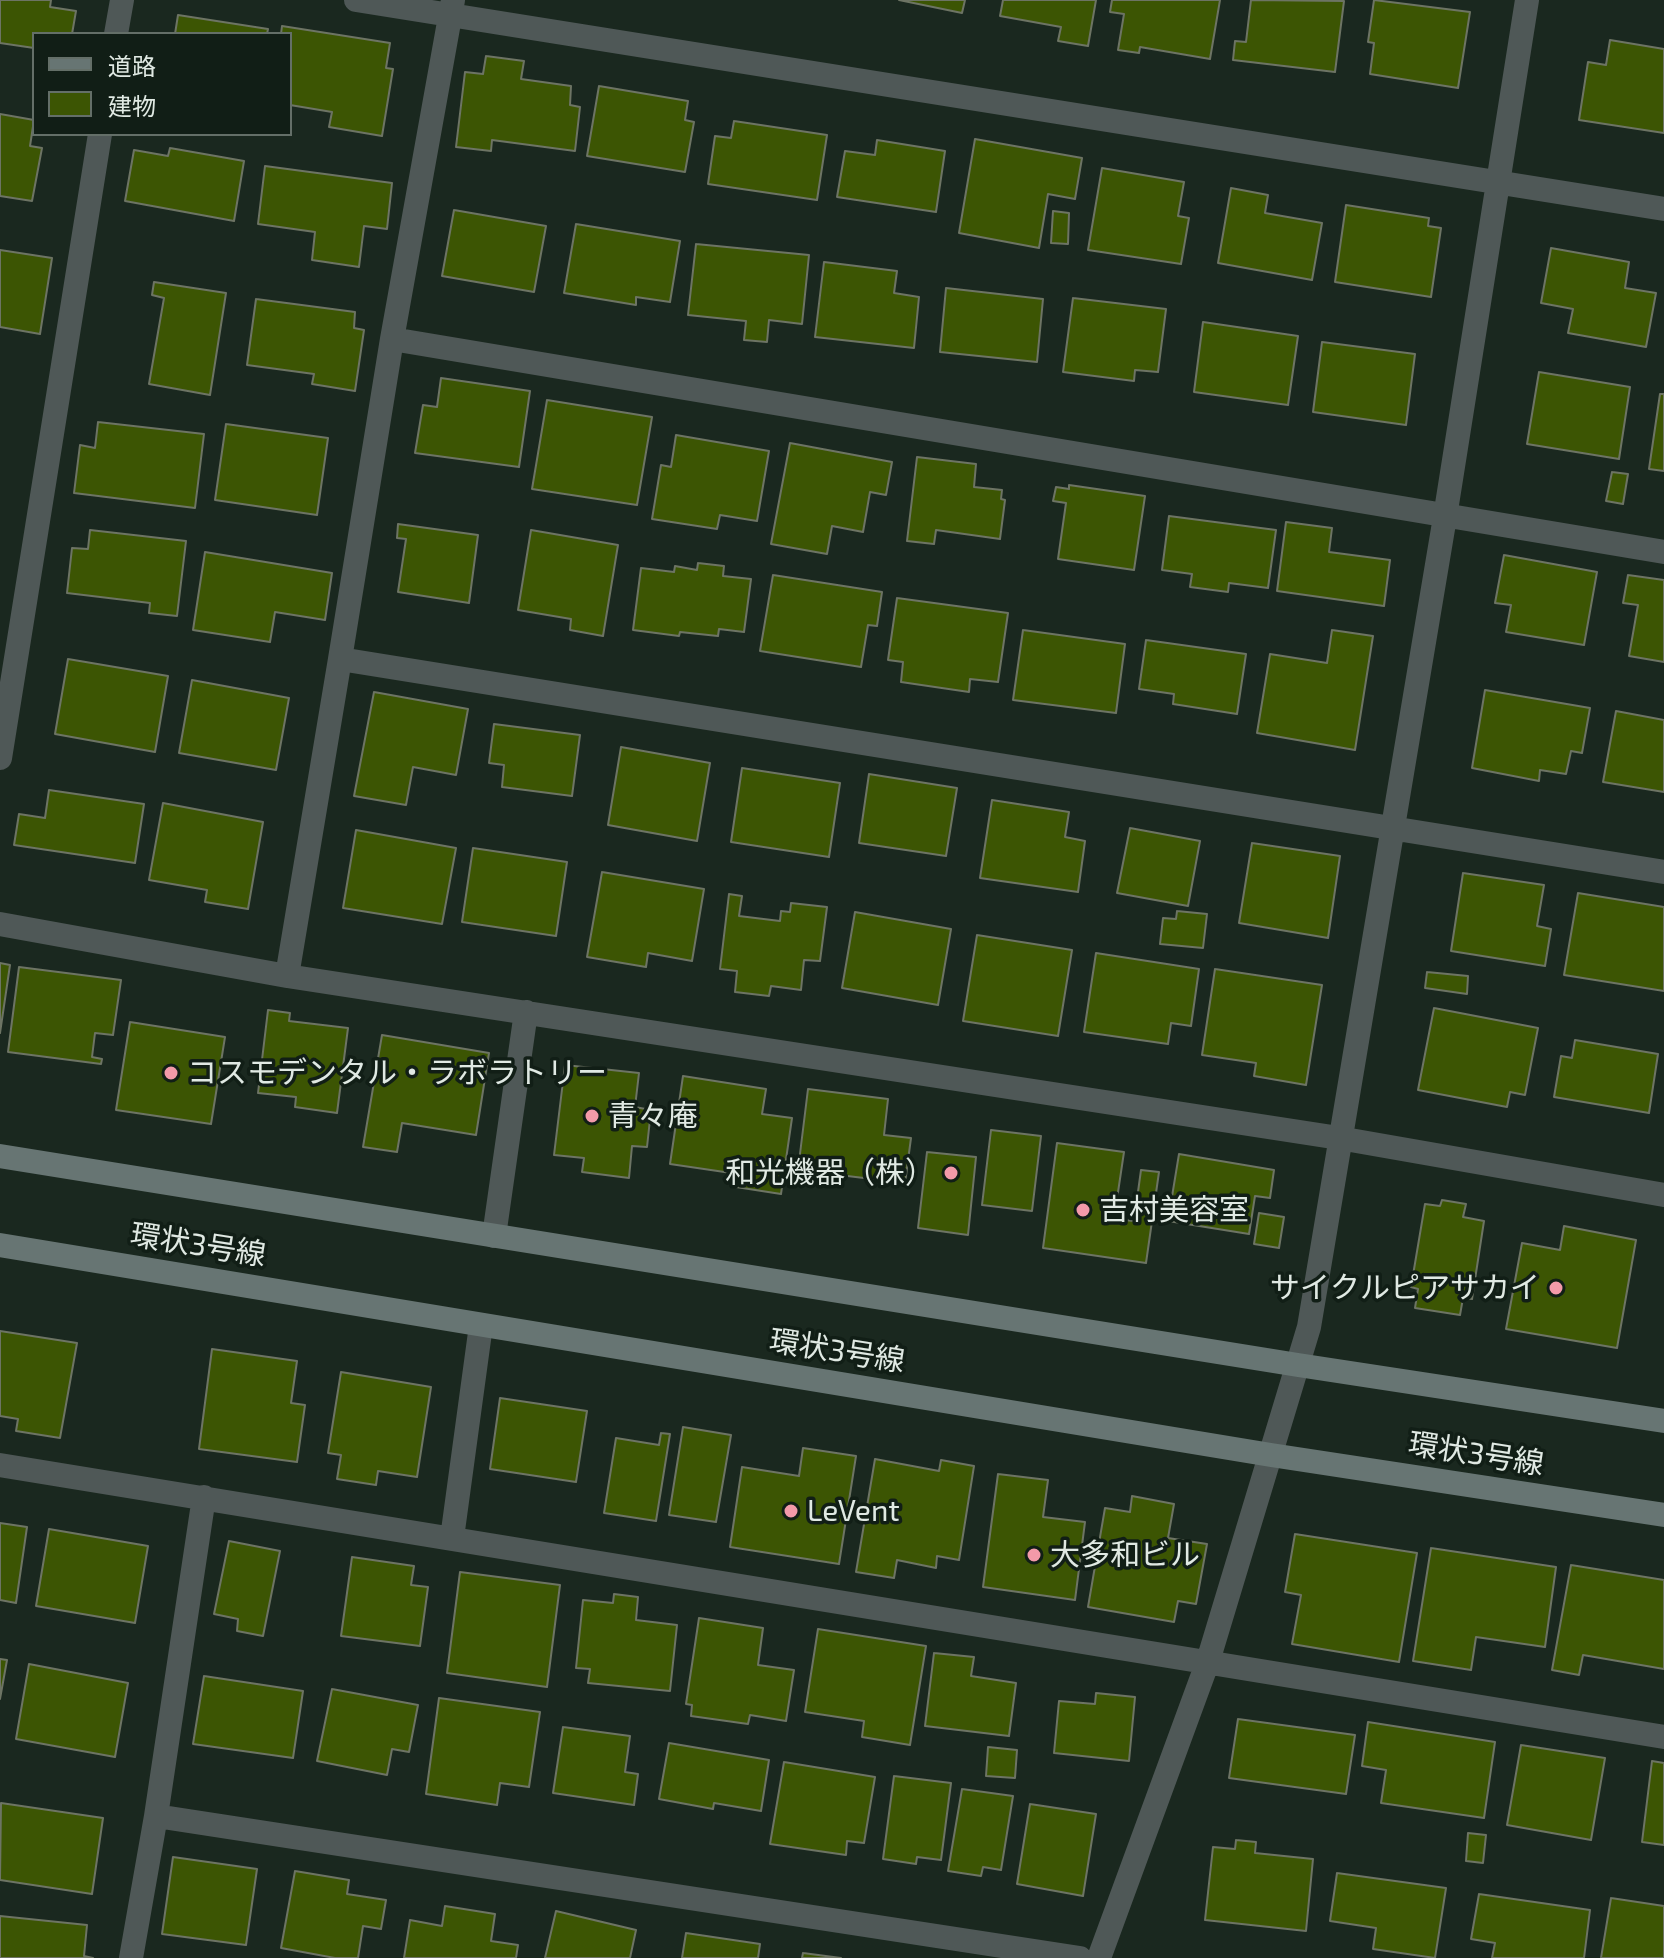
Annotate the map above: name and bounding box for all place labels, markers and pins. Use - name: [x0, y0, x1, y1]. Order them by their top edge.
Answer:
- place label: コスモデンタル・ラボラトリー: [187, 1055, 607, 1091]
- marker: コスモデンタル・ラボラトリー: [162, 1064, 180, 1082]
- place label: 青々庵: [608, 1098, 698, 1134]
- marker: 青々庵: [583, 1107, 601, 1125]
- place label: 和光機器（株）: [725, 1155, 935, 1191]
- marker: 和光機器（株）: [942, 1164, 960, 1182]
- place label: 吉村美容室: [1099, 1192, 1249, 1228]
- marker: 吉村美容室: [1074, 1201, 1092, 1219]
- place label: サイクルピアサカイ: [1270, 1270, 1540, 1306]
- marker: サイクルピアサカイ: [1547, 1279, 1565, 1297]
- place label: LeVent: [807, 1493, 900, 1529]
- marker: LeVent: [782, 1502, 800, 1520]
- place label: 大多和ビル: [1050, 1537, 1200, 1573]
- marker: 大多和ビル: [1025, 1546, 1043, 1564]

